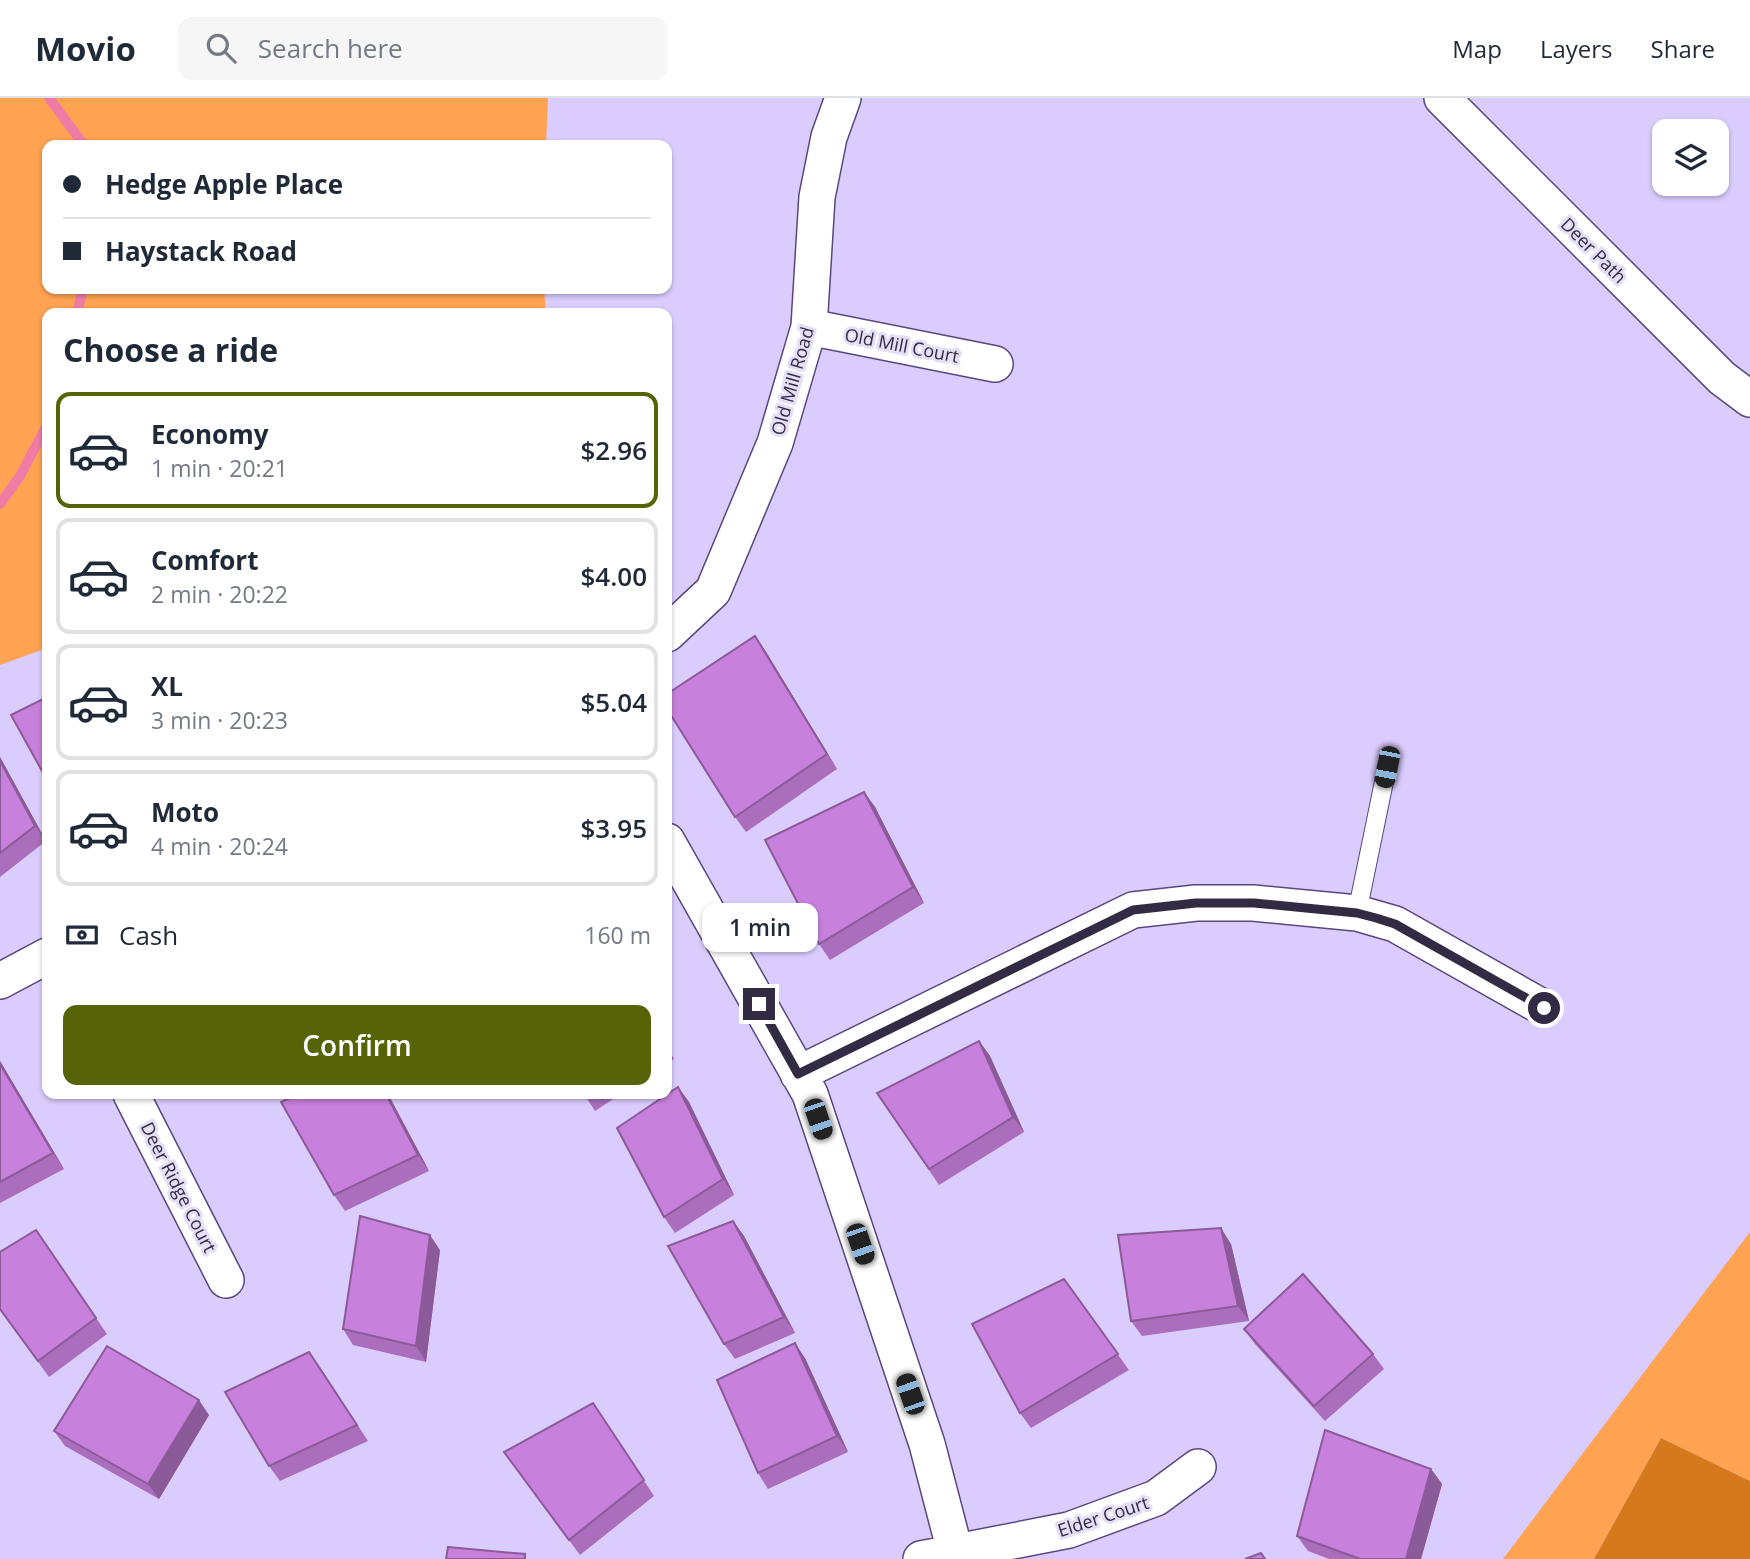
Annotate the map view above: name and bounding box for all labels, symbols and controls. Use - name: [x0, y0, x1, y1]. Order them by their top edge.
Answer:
- search box: [178, 17, 668, 80]
- text: Movio: [35, 26, 136, 71]
- icon: search: [202, 29, 240, 67]
- text: Search here: [258, 30, 403, 66]
- text: Map: [1452, 32, 1502, 65]
- text: Layers: [1540, 32, 1613, 65]
- text: Share: [1651, 32, 1715, 65]
- map controls: [1652, 119, 1729, 196]
- button: layers: [1652, 119, 1729, 196]
- text: Hedge Apple Place: [105, 166, 343, 202]
- street label: Deer Path: [1556, 212, 1632, 288]
- text: Haystack Road: [105, 233, 297, 269]
- street label: Old Mill Court: [843, 322, 961, 368]
- street label: Old Mill Road: [765, 324, 819, 438]
- text: Choose a ride: [63, 328, 278, 371]
- text: Economy: [151, 416, 269, 452]
- icon: car: [67, 419, 130, 482]
- text: $2.96: [580, 432, 647, 468]
- text: 1 min · 20:21: [151, 452, 288, 484]
- text: Comfort: [151, 542, 258, 578]
- icon: car: [67, 545, 130, 608]
- text: $4.00: [580, 558, 647, 594]
- text: 2 min · 20:22: [151, 578, 288, 610]
- text: XL: [151, 668, 183, 704]
- icon: car: [67, 671, 130, 734]
- text: $5.04: [580, 684, 647, 720]
- text: 3 min · 20:23: [151, 704, 288, 736]
- car: [1373, 744, 1402, 790]
- text: Moto: [151, 794, 219, 830]
- icon: car: [67, 797, 130, 860]
- text: $3.95: [580, 810, 647, 846]
- text: 4 min · 20:24: [151, 830, 288, 862]
- callout: 1 min: [701, 902, 817, 951]
- text: 1 min: [729, 911, 791, 943]
- icon: cash: [63, 916, 101, 954]
- text: Cash: [119, 917, 178, 953]
- text: 160 m: [584, 919, 651, 951]
- route end: [743, 988, 775, 1020]
- route start: [1528, 992, 1560, 1024]
- button: Confirm: [63, 1005, 651, 1085]
- car: [802, 1096, 835, 1142]
- street label: Deer Ridge Court: [136, 1118, 222, 1256]
- car: [844, 1221, 877, 1267]
- car: [894, 1371, 927, 1417]
- street label: Elder Court: [1054, 1490, 1152, 1542]

